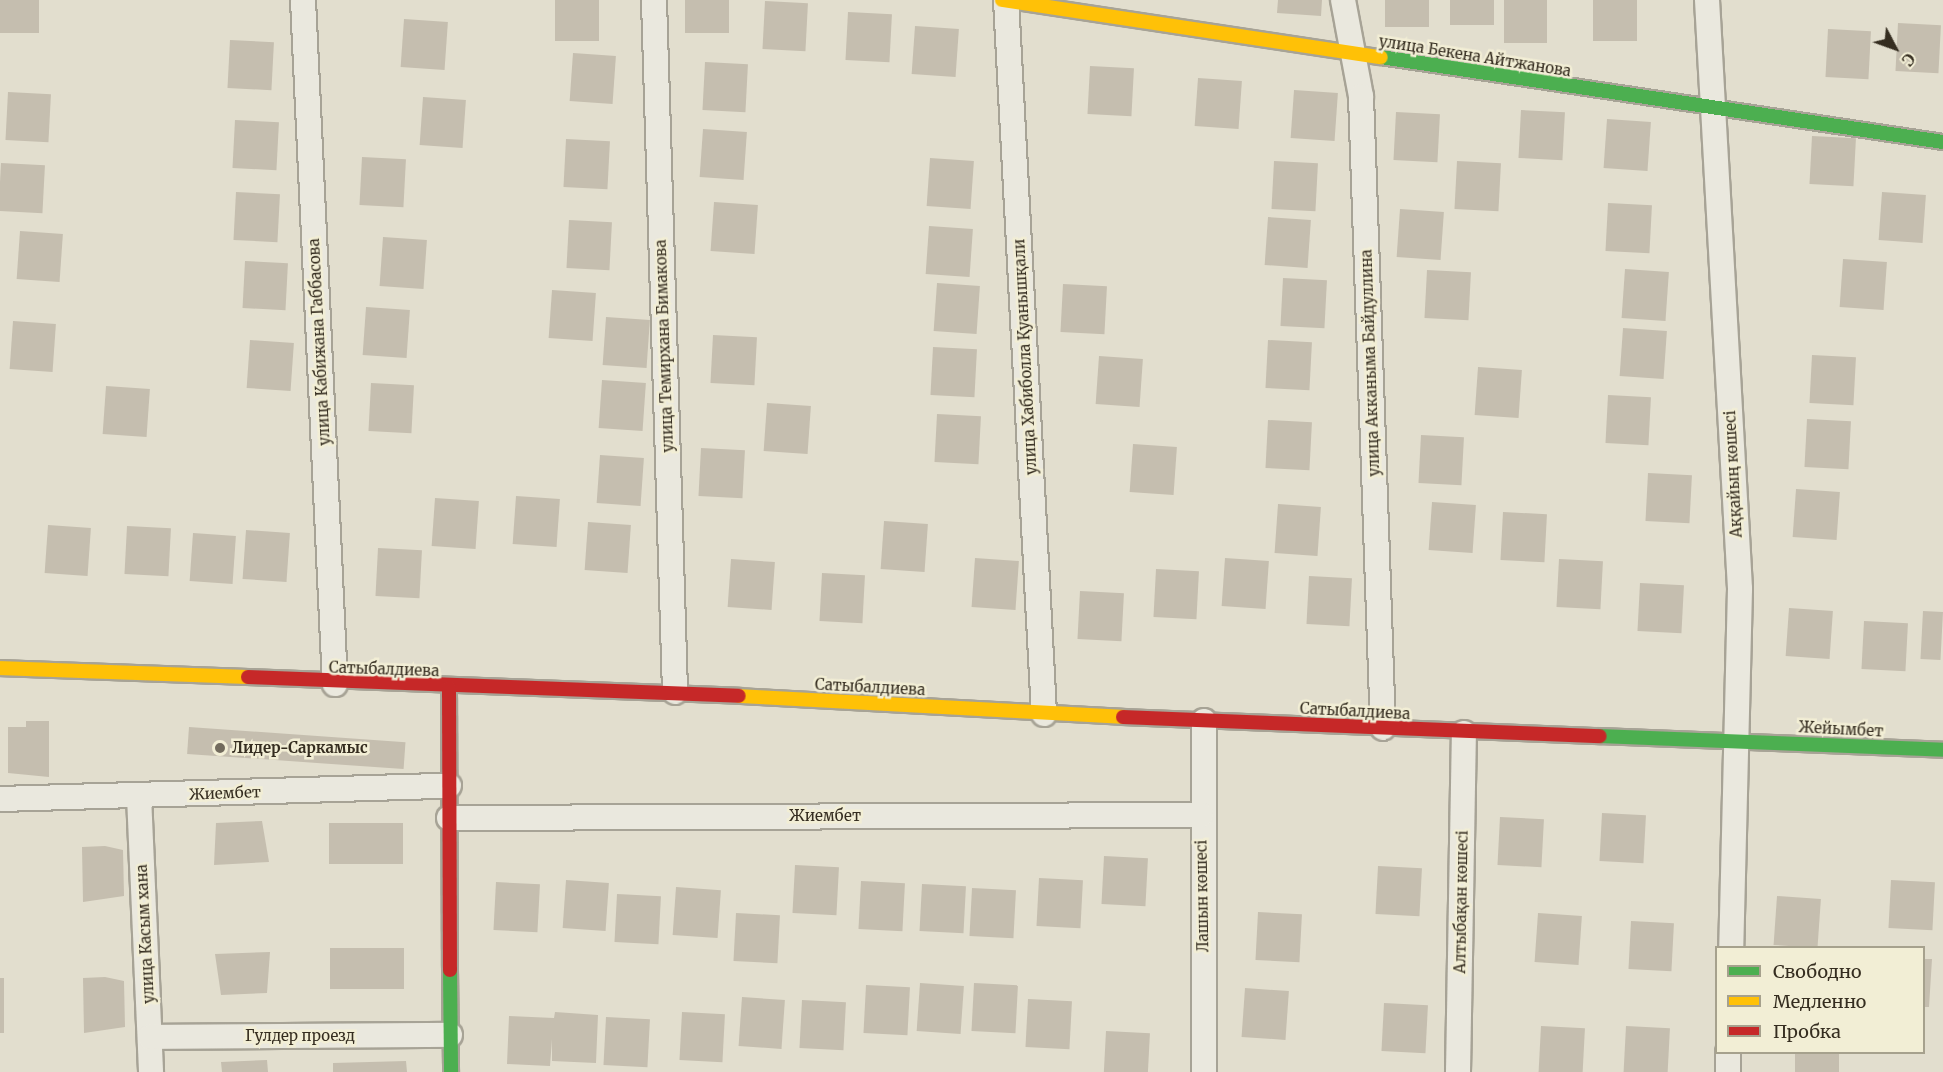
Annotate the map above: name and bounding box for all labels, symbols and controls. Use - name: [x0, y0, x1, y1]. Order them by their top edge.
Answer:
- north arrow: [1865, 18, 1925, 78]
- street label: улица Бекена Айтжанова: [1378, 32, 1572, 80]
- text: С: [1898, 49, 1920, 70]
- street label: улица Кабижана Габбасова: [305, 238, 333, 446]
- street label: улица Темирхана Бимакова: [651, 239, 677, 453]
- street label: улица Хабиболла Қуанышқали: [1010, 239, 1040, 475]
- street label: улица Акканыма Байдуллина: [1357, 249, 1383, 477]
- street label: Аққайың көшесі: [1721, 410, 1745, 538]
- street label: Сатыбалдиева: [329, 658, 439, 680]
- street label: Сатыбалдиева: [814, 675, 926, 699]
- street label: Сатыбалдиева: [1299, 699, 1411, 723]
- street label: Жейымбет: [1798, 718, 1884, 740]
- place label: Лидер-Саркамыс: [232, 739, 368, 757]
- marker: Лидер-Саркамыс: [213, 741, 227, 755]
- street label: Жиембет: [189, 783, 261, 803]
- street label: Жиембет: [789, 807, 861, 825]
- street label: Алтыбақан көшесі: [1451, 830, 1471, 974]
- street label: Лашын көшесі: [1192, 840, 1212, 952]
- street label: улица Касым хана: [132, 864, 158, 1004]
- legend: [1715, 946, 1925, 1054]
- text: Свободно: [1773, 960, 1861, 983]
- text: Медленно: [1773, 990, 1866, 1013]
- text: Пробка: [1773, 1020, 1841, 1043]
- street label: Гулдер проезд: [245, 1027, 355, 1045]

